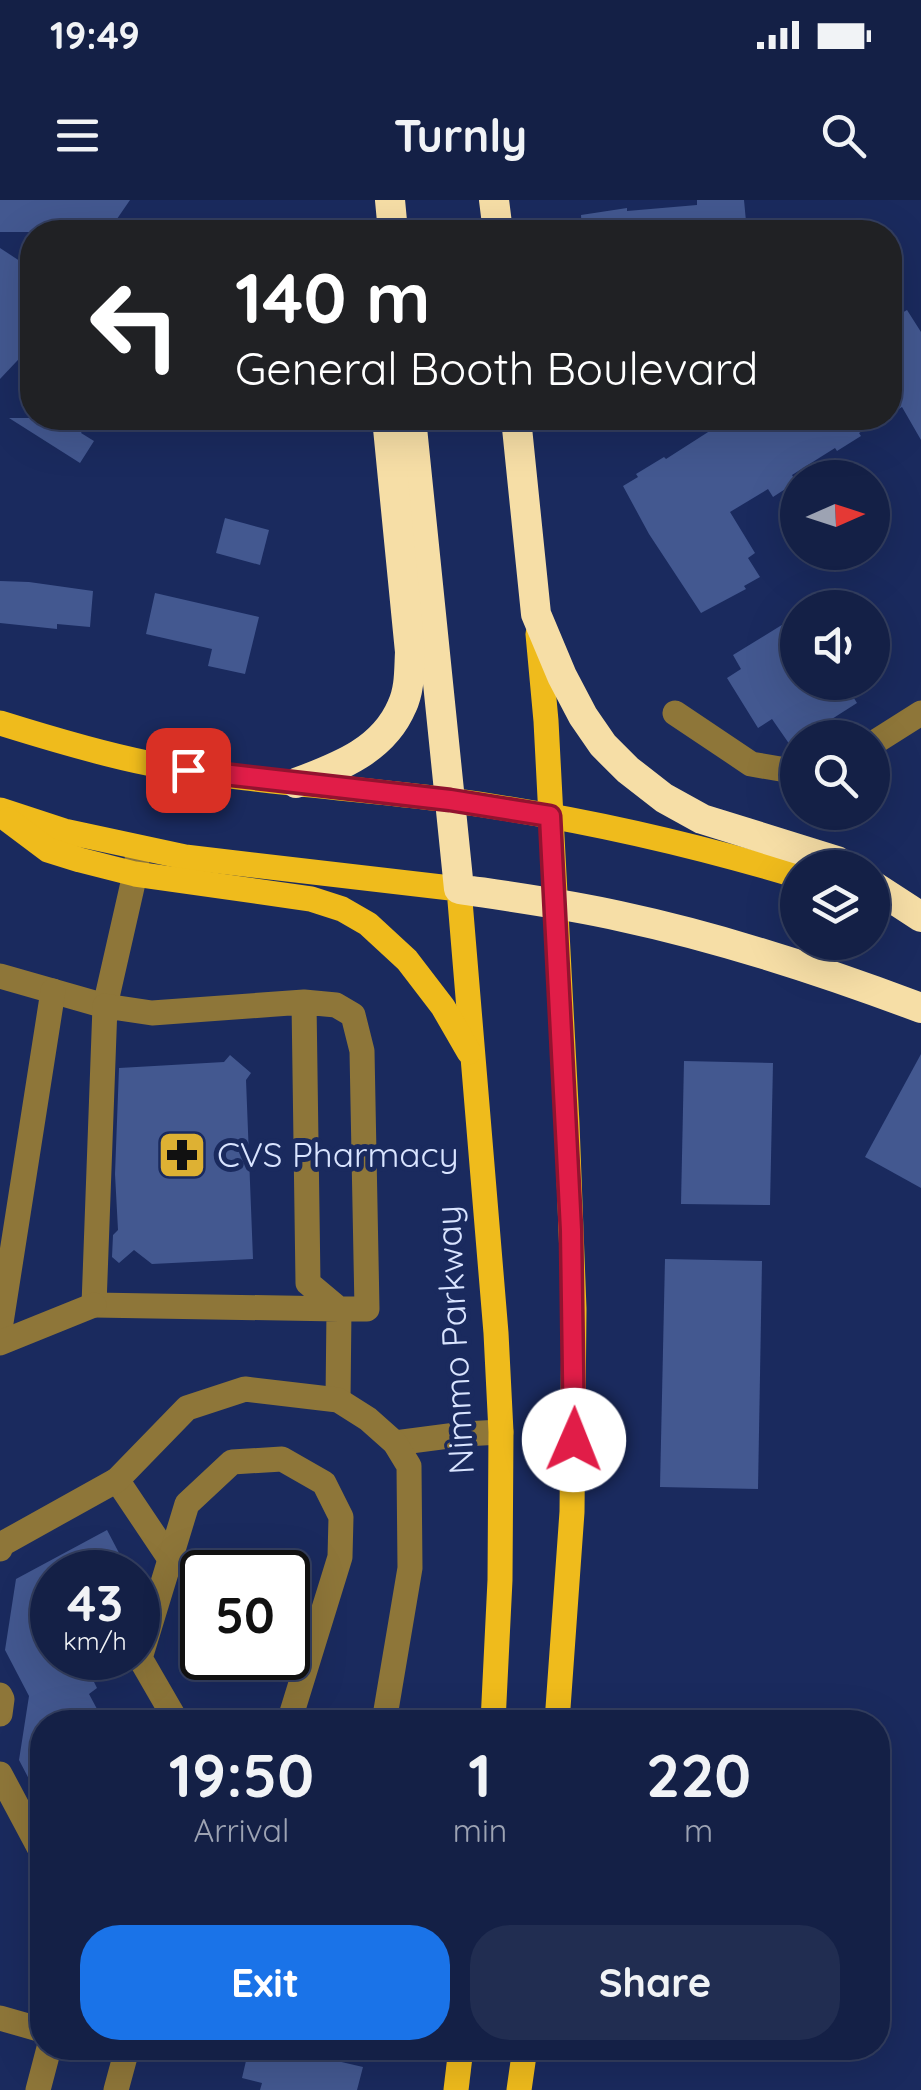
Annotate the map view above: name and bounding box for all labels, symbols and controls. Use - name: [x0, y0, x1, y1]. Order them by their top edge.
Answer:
- text: 19:49: [50, 11, 140, 59]
- text: Turnly: [394, 107, 527, 163]
- icon: menu: [50, 108, 105, 163]
- icon: search: [816, 108, 871, 163]
- text: 140 m: [235, 253, 431, 341]
- icon: left: [70, 260, 200, 390]
- text: General Booth Boulevard: [235, 340, 758, 396]
- north arrow: [780, 460, 890, 570]
- map controls: [780, 460, 890, 960]
- button: sound: [780, 590, 890, 700]
- button: search: [780, 720, 890, 830]
- pin: [146, 728, 231, 813]
- icon: arrive: [161, 743, 216, 798]
- button: layers: [780, 850, 890, 960]
- pharmacy icon: CVS Pharmacy: [156, 1129, 208, 1181]
- place label: CVS Pharmacy: [217, 1132, 459, 1176]
- street label: Nimmo Parkway: [425, 1205, 483, 1476]
- position arrow: [522, 1388, 626, 1492]
- speed limit sign: 50: [180, 1550, 310, 1680]
- text: 43: [67, 1571, 123, 1634]
- text: km/h: [63, 1625, 127, 1656]
- text: 19:50: [169, 1737, 314, 1812]
- text: 1: [468, 1737, 492, 1812]
- text: 220: [646, 1737, 751, 1812]
- text: Arrival: [193, 1810, 289, 1850]
- text: min: [453, 1810, 507, 1850]
- text: m: [684, 1810, 713, 1850]
- button: Exit: [80, 1925, 450, 2040]
- button: Share: [470, 1925, 840, 2040]

